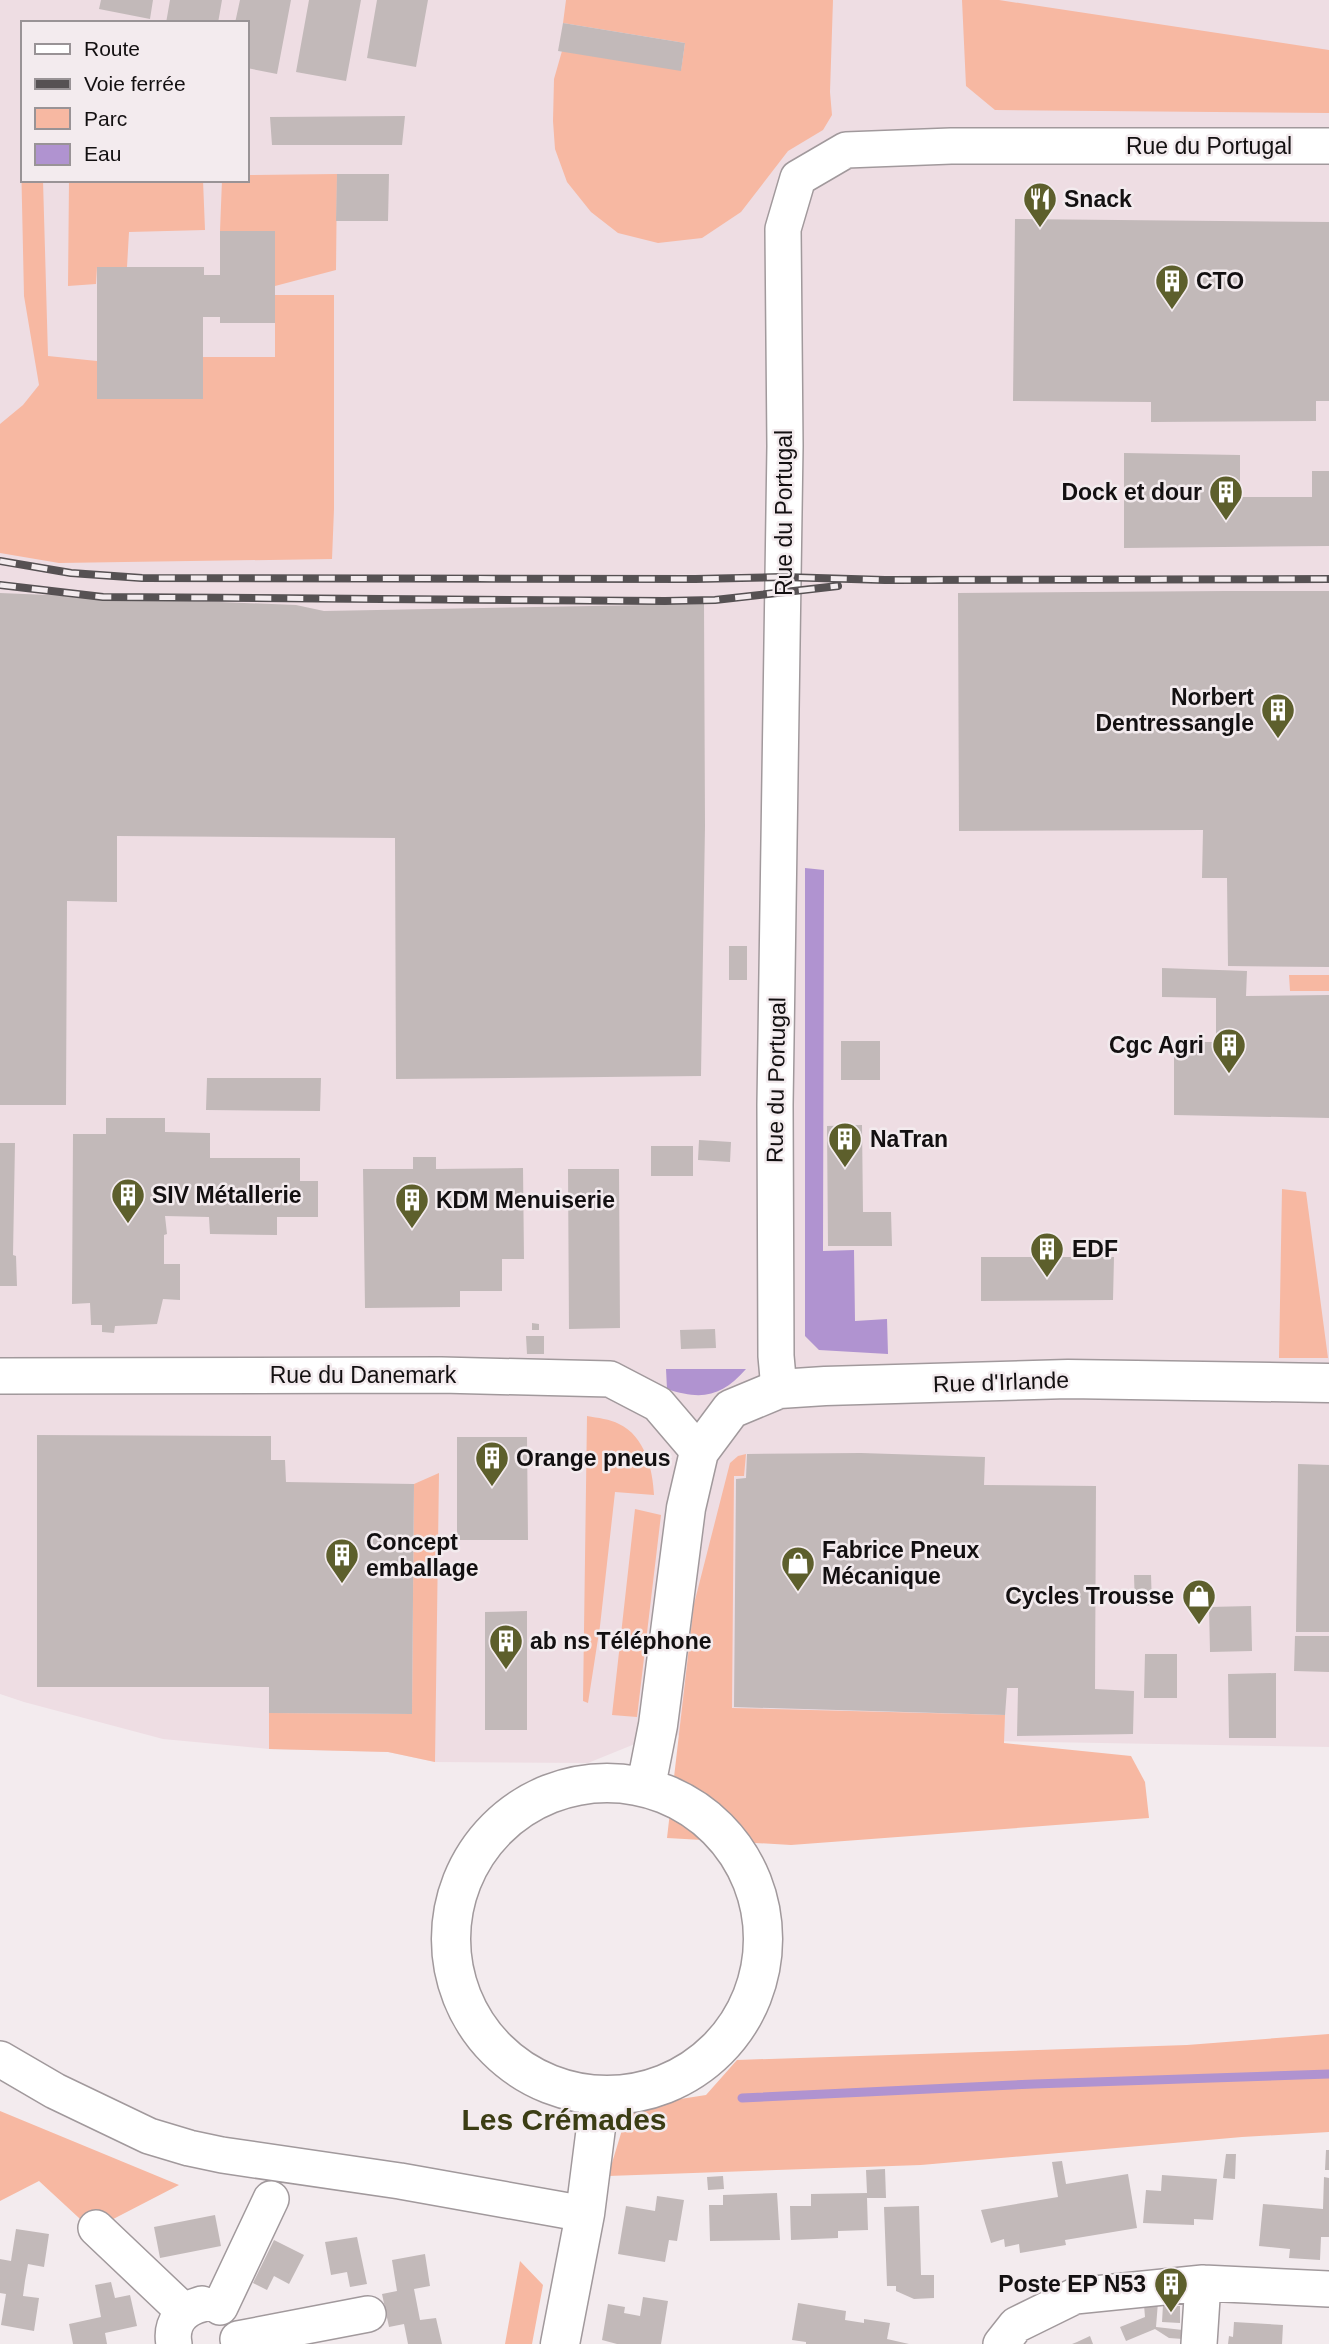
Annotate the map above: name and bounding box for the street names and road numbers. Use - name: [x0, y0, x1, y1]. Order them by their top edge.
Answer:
- street label: Rue du Portugal: [1126, 133, 1292, 159]
- street label: Rue du Portugal: [771, 430, 797, 596]
- street label: Rue du Portugal: [762, 997, 790, 1163]
- street label: Rue du Danemark: [270, 1362, 457, 1388]
- street label: Rue d'Irlande: [933, 1367, 1069, 1397]

